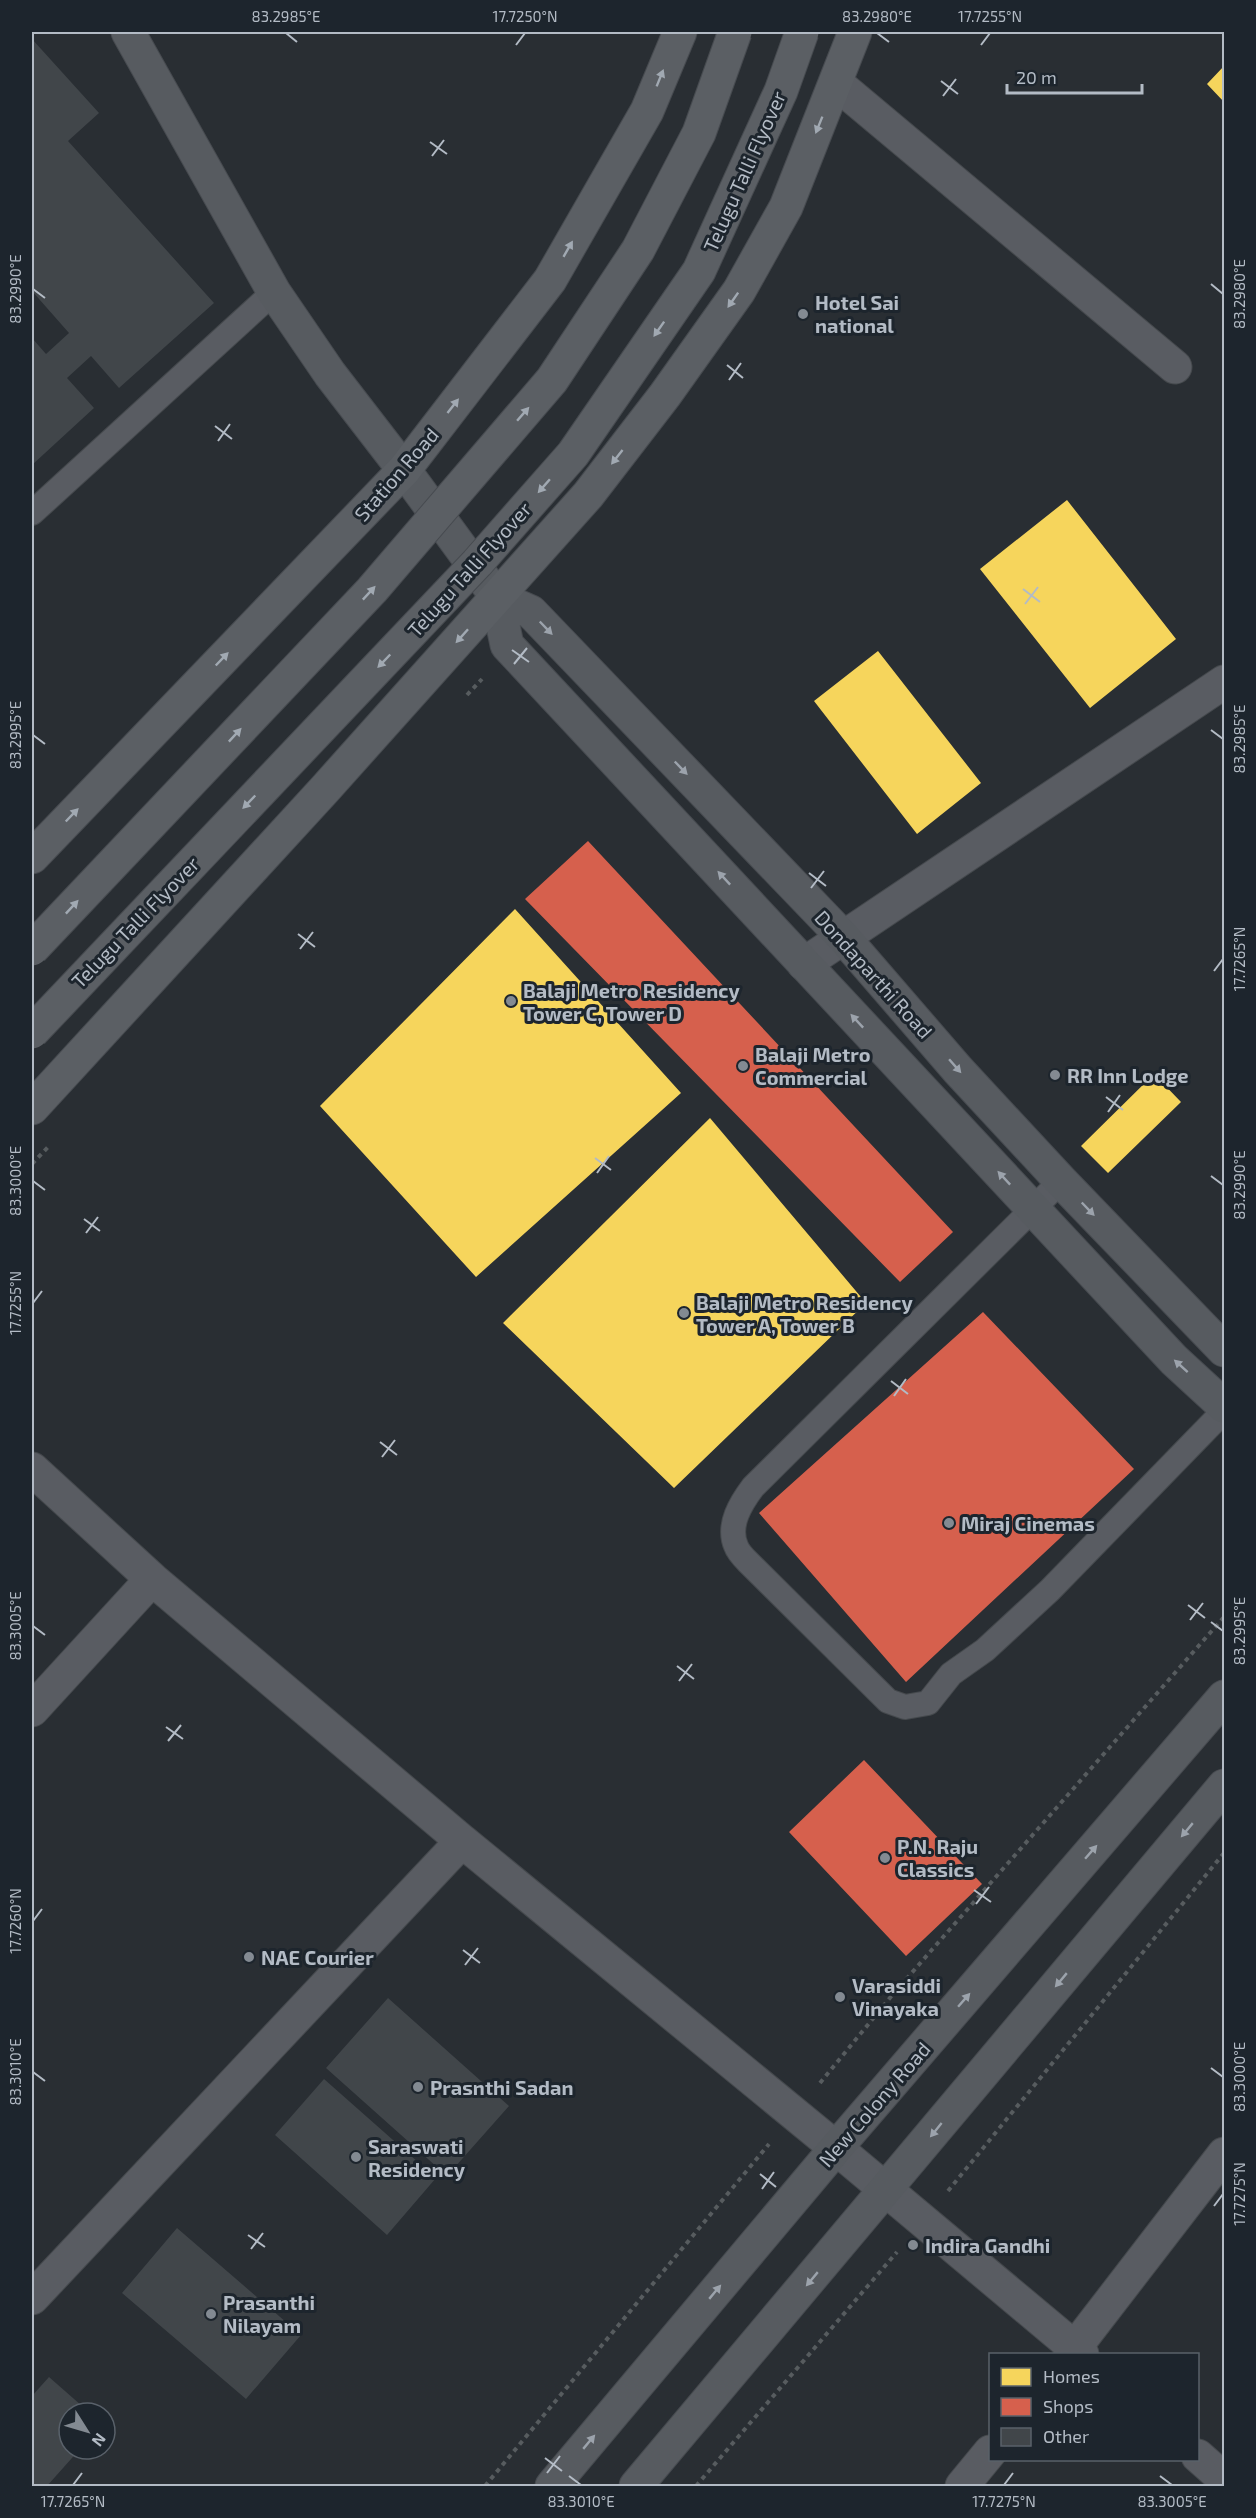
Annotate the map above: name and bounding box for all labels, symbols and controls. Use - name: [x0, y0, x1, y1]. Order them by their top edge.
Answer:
- text: 83.2985°E: [252, 7, 320, 25]
- text: 17.7250°N: [492, 7, 558, 25]
- text: 83.2980°E: [842, 7, 912, 25]
- text: 17.7255°N: [958, 7, 1022, 25]
- scale bar: [1007, 57, 1142, 95]
- text: 20 m: [1016, 66, 1057, 88]
- one-way arrow: [656, 69, 665, 87]
- street label: Telugu Talli Flyover: [698, 87, 790, 255]
- one-way arrow: [814, 117, 824, 135]
- one-way arrow: [562, 241, 573, 257]
- text: 83.2990°E: [6, 254, 24, 324]
- text: 83.2980°E: [1230, 259, 1248, 329]
- place label: Hotel Sai national: [815, 290, 899, 337]
- one-way arrow: [727, 291, 739, 307]
- marker: Hotel Sai national: [796, 307, 810, 321]
- one-way arrow: [654, 321, 665, 337]
- one-way arrow: [446, 399, 458, 414]
- one-way arrow: [516, 407, 529, 422]
- street label: Station Road: [349, 422, 443, 526]
- one-way arrow: [611, 449, 624, 465]
- one-way arrow: [538, 478, 551, 493]
- street label: Telugu Talli Flyover: [402, 497, 536, 641]
- one-way arrow: [362, 586, 376, 601]
- one-way arrow: [539, 620, 553, 635]
- one-way arrow: [456, 628, 469, 643]
- one-way arrow: [214, 653, 228, 667]
- one-way arrow: [378, 653, 391, 668]
- text: 83.2995°E: [6, 701, 24, 769]
- text: 83.2985°E: [1230, 705, 1248, 773]
- one-way arrow: [228, 728, 241, 743]
- one-way arrow: [674, 761, 688, 776]
- one-way arrow: [243, 795, 257, 809]
- one-way arrow: [65, 808, 79, 823]
- street label: Telugu Talli Flyover: [66, 851, 204, 993]
- one-way arrow: [717, 870, 731, 885]
- one-way arrow: [64, 900, 78, 914]
- street label: Dondaparthi Road: [810, 905, 938, 1043]
- text: 17.7265°N: [1230, 927, 1248, 991]
- place label: Balaji Metro Residency Tower C, Tower D: [523, 978, 740, 1025]
- marker: Balaji Metro Residency Tower C, Tower D: [504, 994, 518, 1008]
- one-way arrow: [850, 1013, 864, 1028]
- place label: Balaji Metro Commercial: [755, 1042, 871, 1089]
- one-way arrow: [948, 1058, 961, 1073]
- marker: Balaji Metro Commercial: [736, 1059, 750, 1073]
- place label: RR Inn Lodge: [1067, 1063, 1189, 1087]
- marker: RR Inn Lodge: [1048, 1068, 1062, 1082]
- text: 83.3000°E: [6, 1146, 24, 1216]
- text: 83.2990°E: [1230, 1150, 1248, 1220]
- one-way arrow: [998, 1172, 1012, 1186]
- one-way arrow: [1081, 1201, 1095, 1216]
- text: 17.7255°N: [6, 1271, 24, 1335]
- place label: Balaji Metro Residency Tower A, Tower B: [696, 1290, 913, 1337]
- marker: Balaji Metro Residency Tower A, Tower B: [677, 1306, 691, 1320]
- one-way arrow: [1174, 1360, 1189, 1373]
- place label: Miraj Cinemas: [961, 1511, 1095, 1535]
- marker: Miraj Cinemas: [942, 1516, 956, 1530]
- text: 83.3005°E: [6, 1591, 24, 1661]
- text: 83.2995°E: [1230, 1597, 1248, 1665]
- one-way arrow: [1181, 1822, 1194, 1837]
- place label: P.N. Raju Classics: [897, 1834, 978, 1881]
- one-way arrow: [1084, 1845, 1097, 1860]
- marker: P.N. Raju Classics: [878, 1851, 892, 1865]
- text: 17.7260°N: [6, 1888, 24, 1954]
- place label: NAE Courier: [261, 1945, 374, 1969]
- marker: NAE Courier: [242, 1950, 256, 1964]
- one-way arrow: [1055, 1972, 1068, 1987]
- place label: Varasiddi Vinayaka: [852, 1973, 941, 2021]
- marker: Varasiddi Vinayaka: [833, 1990, 847, 2004]
- one-way arrow: [957, 1992, 970, 2008]
- street label: New Colony Road: [813, 2037, 935, 2171]
- text: 83.3010°E: [6, 2038, 24, 2106]
- text: 83.3000°E: [1230, 2042, 1248, 2112]
- place label: Prasnthi Sadan: [430, 2075, 573, 2099]
- marker: Prasnthi Sadan: [411, 2080, 425, 2094]
- one-way arrow: [931, 2122, 943, 2137]
- place label: Saraswati Residency: [368, 2134, 466, 2182]
- marker: Saraswati Residency: [349, 2150, 363, 2164]
- text: 17.7275°N: [1230, 2162, 1248, 2226]
- place label: Indira Gandhi: [925, 2233, 1050, 2257]
- marker: Indira Gandhi: [906, 2238, 920, 2252]
- one-way arrow: [805, 2271, 818, 2287]
- one-way arrow: [708, 2285, 721, 2300]
- place label: Prasanthi Nilayam: [223, 2290, 315, 2338]
- marker: Prasanthi Nilayam: [204, 2307, 218, 2321]
- legend: [989, 2353, 1199, 2461]
- text: Homes: [1043, 2365, 1100, 2387]
- text: Shops: [1043, 2395, 1093, 2417]
- north arrow: [57, 2401, 117, 2461]
- text: Other: [1043, 2425, 1089, 2447]
- text: N: [88, 2430, 110, 2451]
- one-way arrow: [583, 2434, 596, 2450]
- text: 17.7265°N: [41, 2492, 105, 2510]
- text: 83.3010°E: [547, 2492, 615, 2510]
- text: 17.7275°N: [972, 2492, 1036, 2510]
- text: 83.3005°E: [1137, 2492, 1207, 2510]

